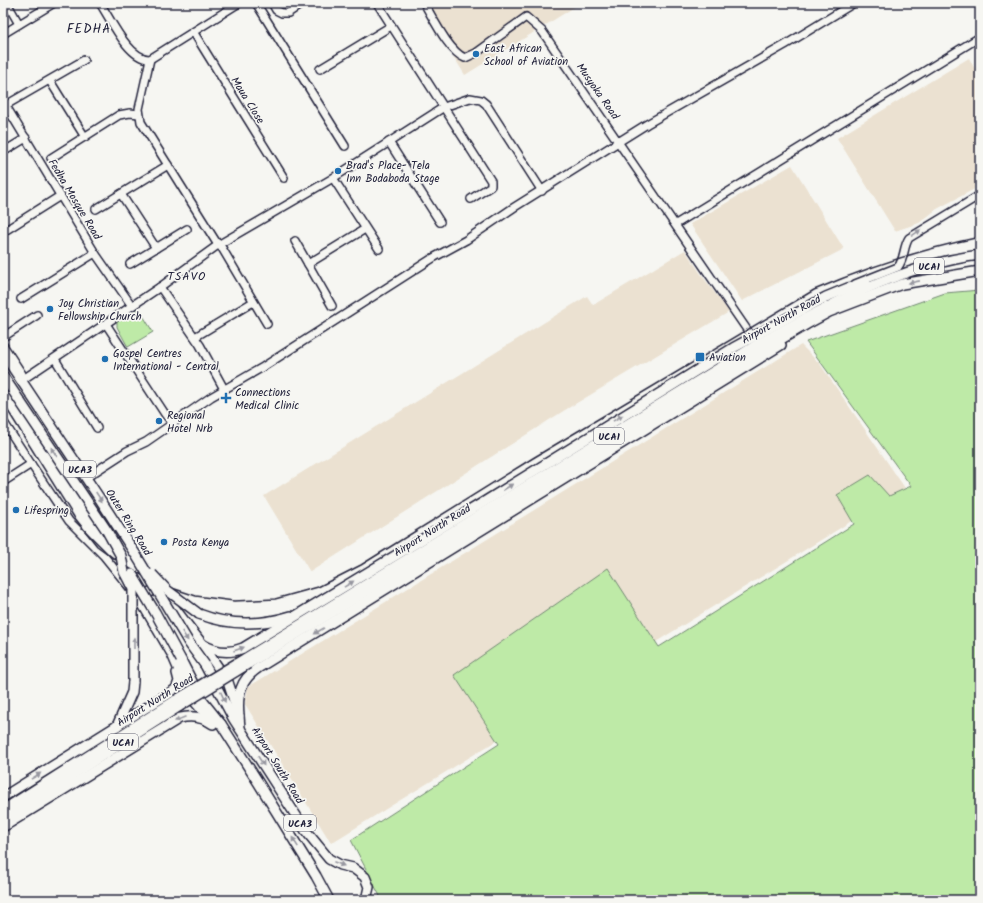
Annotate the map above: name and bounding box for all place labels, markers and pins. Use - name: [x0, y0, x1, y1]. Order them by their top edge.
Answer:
- place label: East African School of Aviation: [484, 40, 568, 71]
- marker: East African School of Aviation: [471, 49, 481, 59]
- place label: Brad's Place- Tela Inn Bodaboda Stage: [346, 157, 439, 188]
- marker: Brad's Place- Tela Inn Bodaboda Stage: [333, 166, 343, 176]
- place label: Joy Christian Fellowship Church: [58, 295, 142, 326]
- marker: Joy Christian Fellowship Church: [45, 304, 55, 314]
- place label: Gospel Centres International - Central: [113, 345, 219, 376]
- place label: Aviation: [709, 349, 746, 367]
- marker: Aviation: [694, 351, 706, 363]
- marker: Gospel Centres International - Central: [100, 354, 110, 364]
- place label: Connections Medical Clinic: [235, 384, 299, 415]
- marker: Connections Medical Clinic: [220, 392, 232, 404]
- place label: Regional Hotel Nrb: [167, 407, 213, 438]
- marker: Regional Hotel Nrb: [154, 416, 164, 426]
- place label: Lifespring: [24, 502, 69, 520]
- marker: Lifespring: [11, 505, 21, 515]
- place label: Posta Kenya: [172, 534, 229, 552]
- marker: Posta Kenya: [159, 537, 169, 547]

